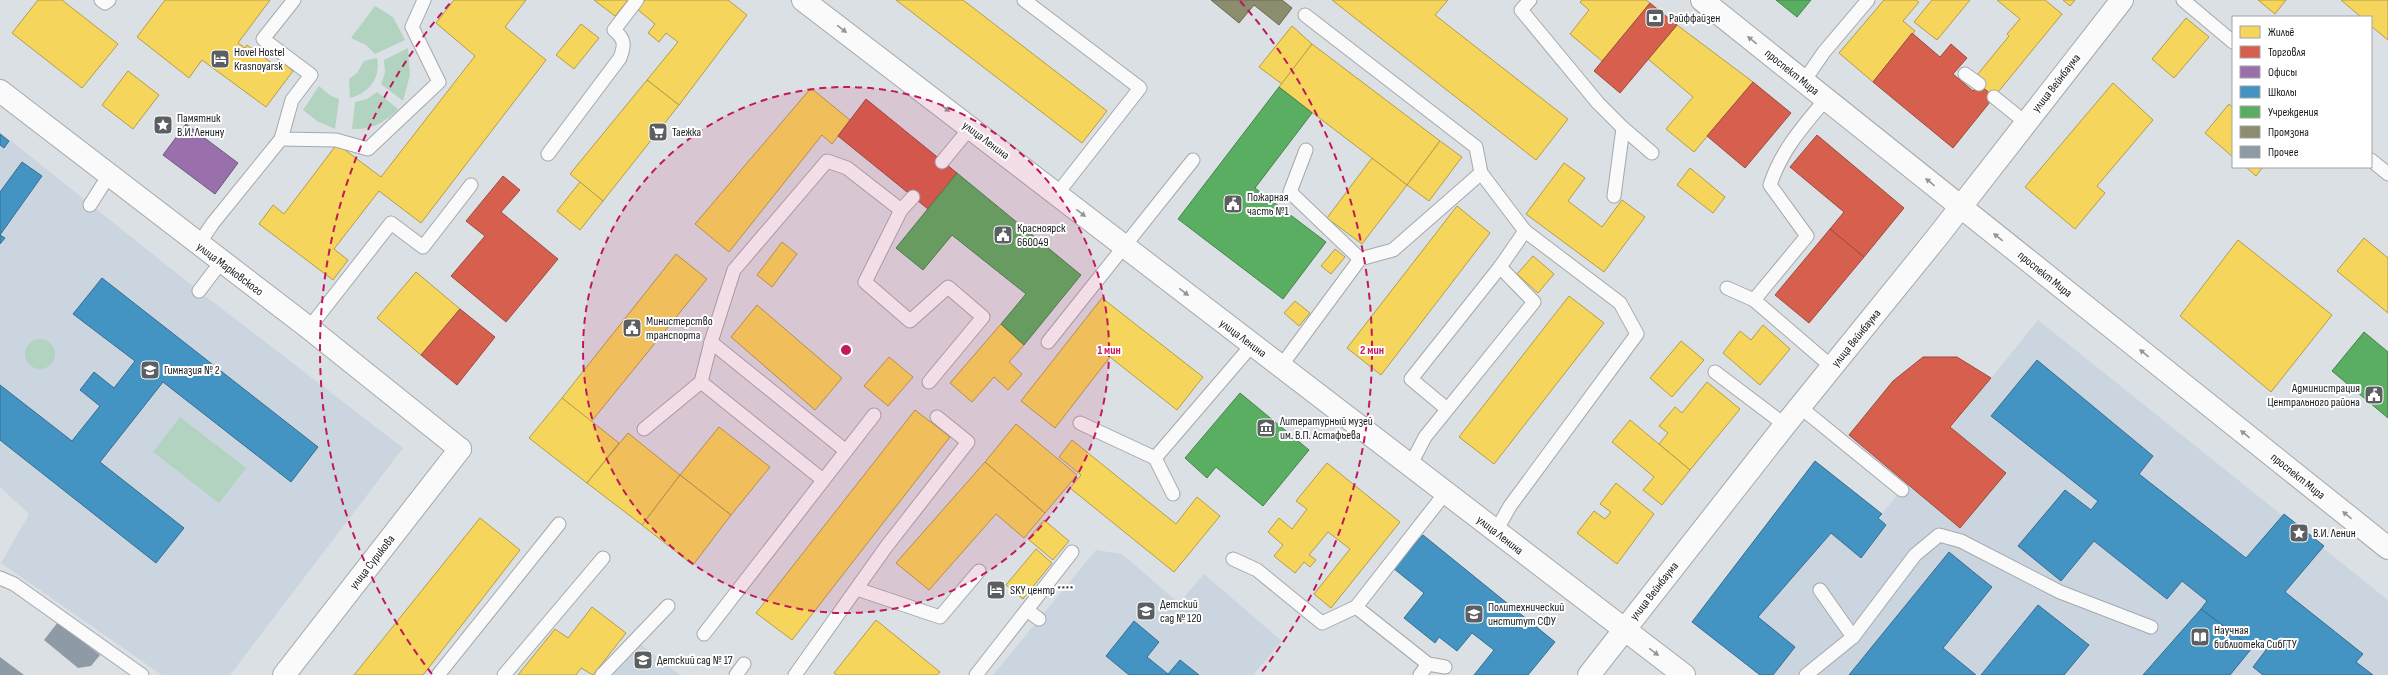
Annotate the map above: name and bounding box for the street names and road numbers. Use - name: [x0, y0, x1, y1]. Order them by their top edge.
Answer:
- street label: проспект Мира: [1761, 46, 1822, 99]
- street label: улица Вейнбаума: [2029, 51, 2084, 116]
- street label: улица Ленина: [959, 118, 1012, 163]
- street label: улица Марковского: [193, 239, 266, 299]
- street label: проспект Мира: [2014, 248, 2075, 301]
- street label: улица Вейнбаума: [1828, 306, 1885, 370]
- street label: улица Ленина: [1216, 316, 1269, 361]
- street label: проспект Мира: [2267, 450, 2328, 503]
- street label: улица Ленина: [1473, 513, 1526, 558]
- street label: улица Сурикова: [347, 532, 398, 592]
- street label: улица Вейнбаума: [1627, 559, 1682, 624]

